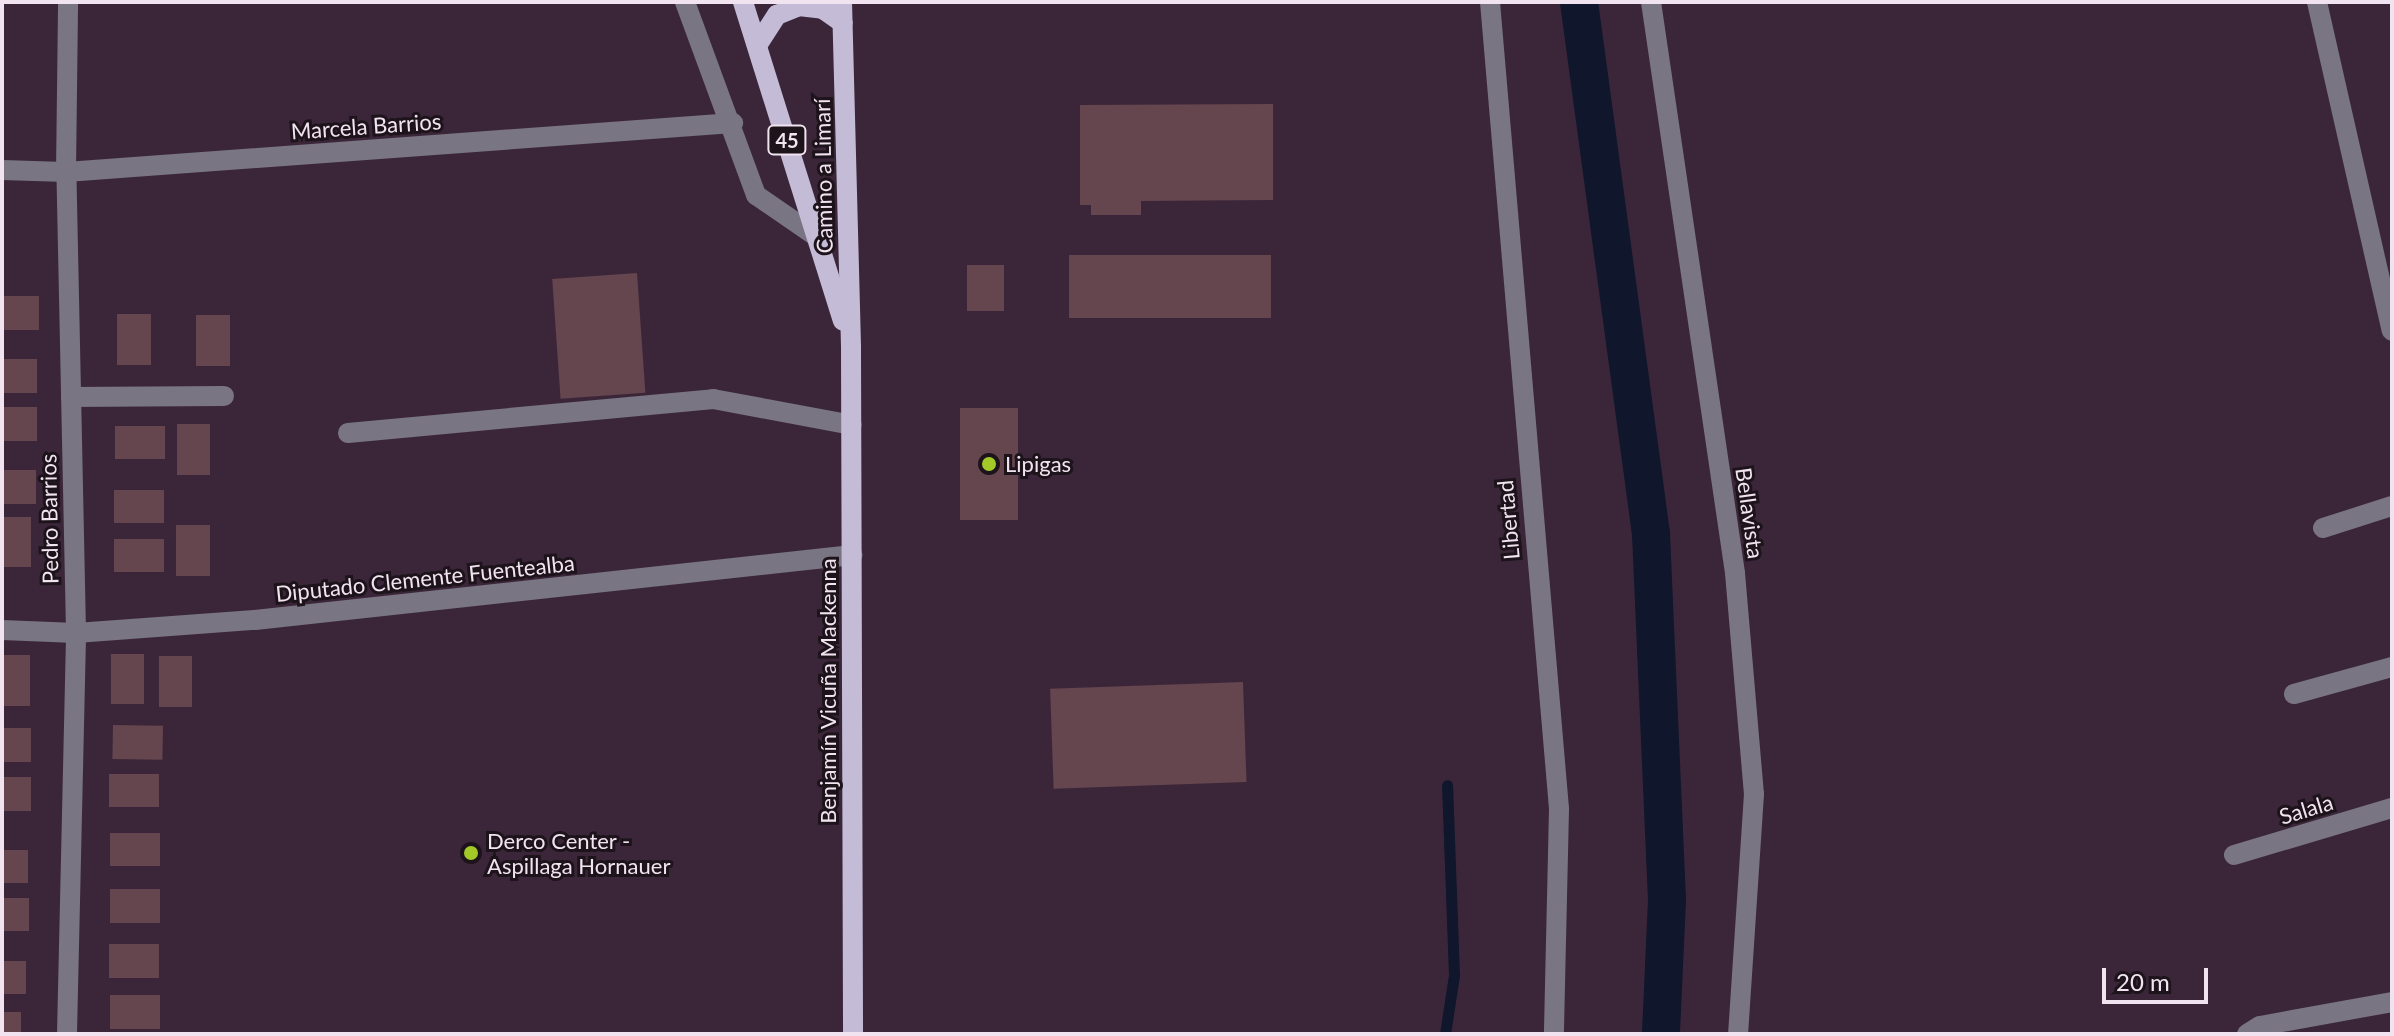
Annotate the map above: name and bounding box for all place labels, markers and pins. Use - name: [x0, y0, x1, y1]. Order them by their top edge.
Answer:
- place label: Lipigas: [1005, 451, 1071, 477]
- marker: Lipigas: [980, 455, 998, 473]
- place label: Derco Center - Aspillaga Hornauer: [487, 827, 670, 878]
- marker: Derco Center - Aspillaga Hornauer: [462, 844, 480, 862]

